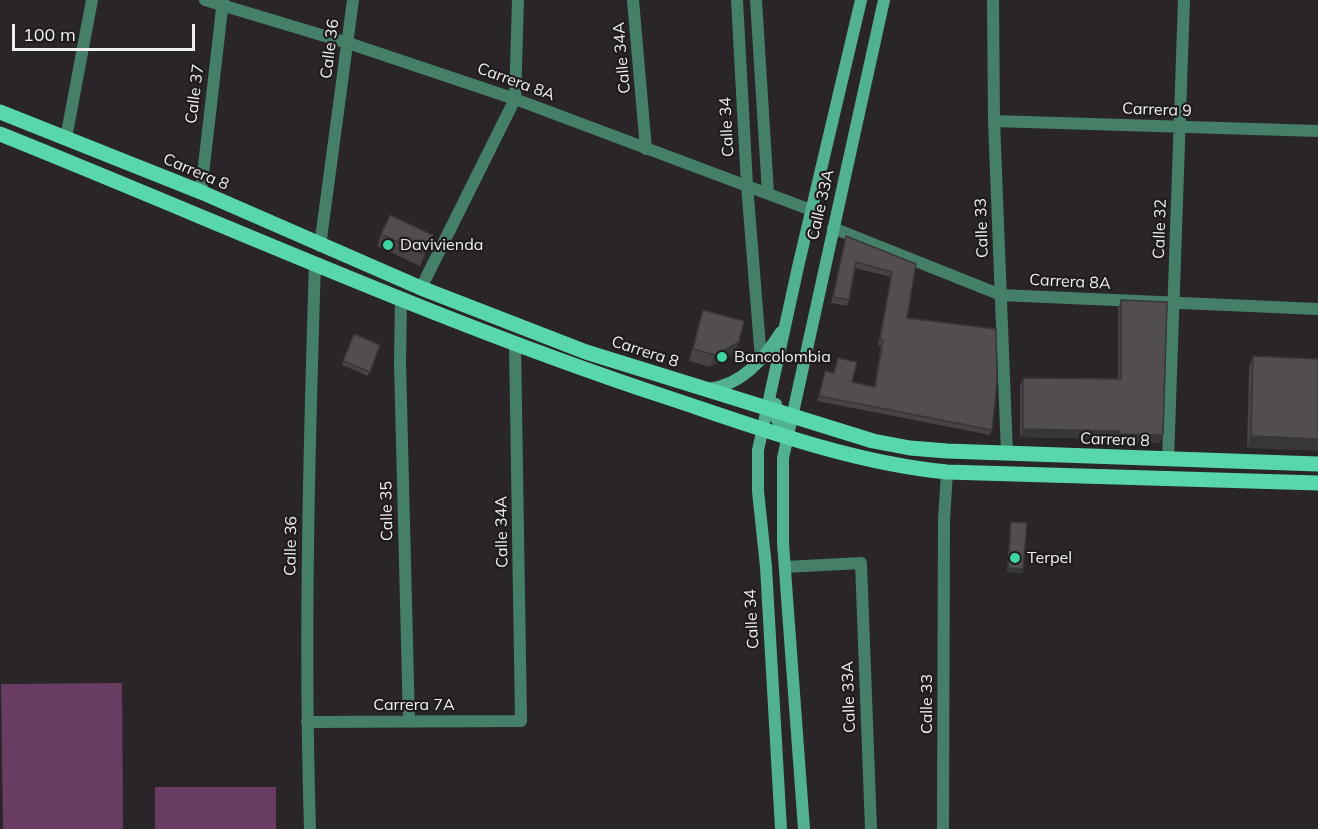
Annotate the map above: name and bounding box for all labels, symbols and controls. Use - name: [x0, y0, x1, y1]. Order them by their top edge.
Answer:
- scale bar: [15, 12, 198, 50]
- street label: Calle 36: [317, 18, 343, 80]
- street label: Calle 34A: [609, 21, 635, 95]
- text: 100 m: [23, 23, 76, 46]
- street label: Carrera 8A: [474, 59, 558, 105]
- street label: Calle 37: [182, 63, 208, 125]
- street label: Calle 34: [716, 97, 738, 157]
- street label: Carrera 9: [1122, 99, 1192, 121]
- street label: Carrera 8: [160, 150, 232, 194]
- street label: Calle 33A: [804, 168, 838, 242]
- street label: Calle 33: [971, 198, 993, 258]
- street label: Calle 32: [1149, 199, 1171, 259]
- place label: Davivienda: [400, 235, 483, 255]
- marker: Davivienda: [381, 238, 395, 252]
- street label: Carrera 8A: [1029, 270, 1111, 294]
- street label: Carrera 8: [609, 332, 681, 372]
- place label: Bancolombia: [734, 347, 831, 367]
- marker: Bancolombia: [715, 350, 729, 364]
- street label: Carrera 8: [1080, 429, 1150, 451]
- street label: Calle 35: [377, 481, 397, 541]
- street label: Calle 34A: [492, 496, 512, 568]
- street label: Calle 36: [281, 516, 301, 576]
- place label: Terpel: [1027, 548, 1072, 568]
- marker: Terpel: [1008, 551, 1022, 565]
- street label: Calle 34: [741, 589, 763, 649]
- street label: Calle 33A: [838, 661, 860, 733]
- street label: Calle 33: [917, 674, 937, 734]
- street label: Carrera 7A: [373, 695, 455, 715]

